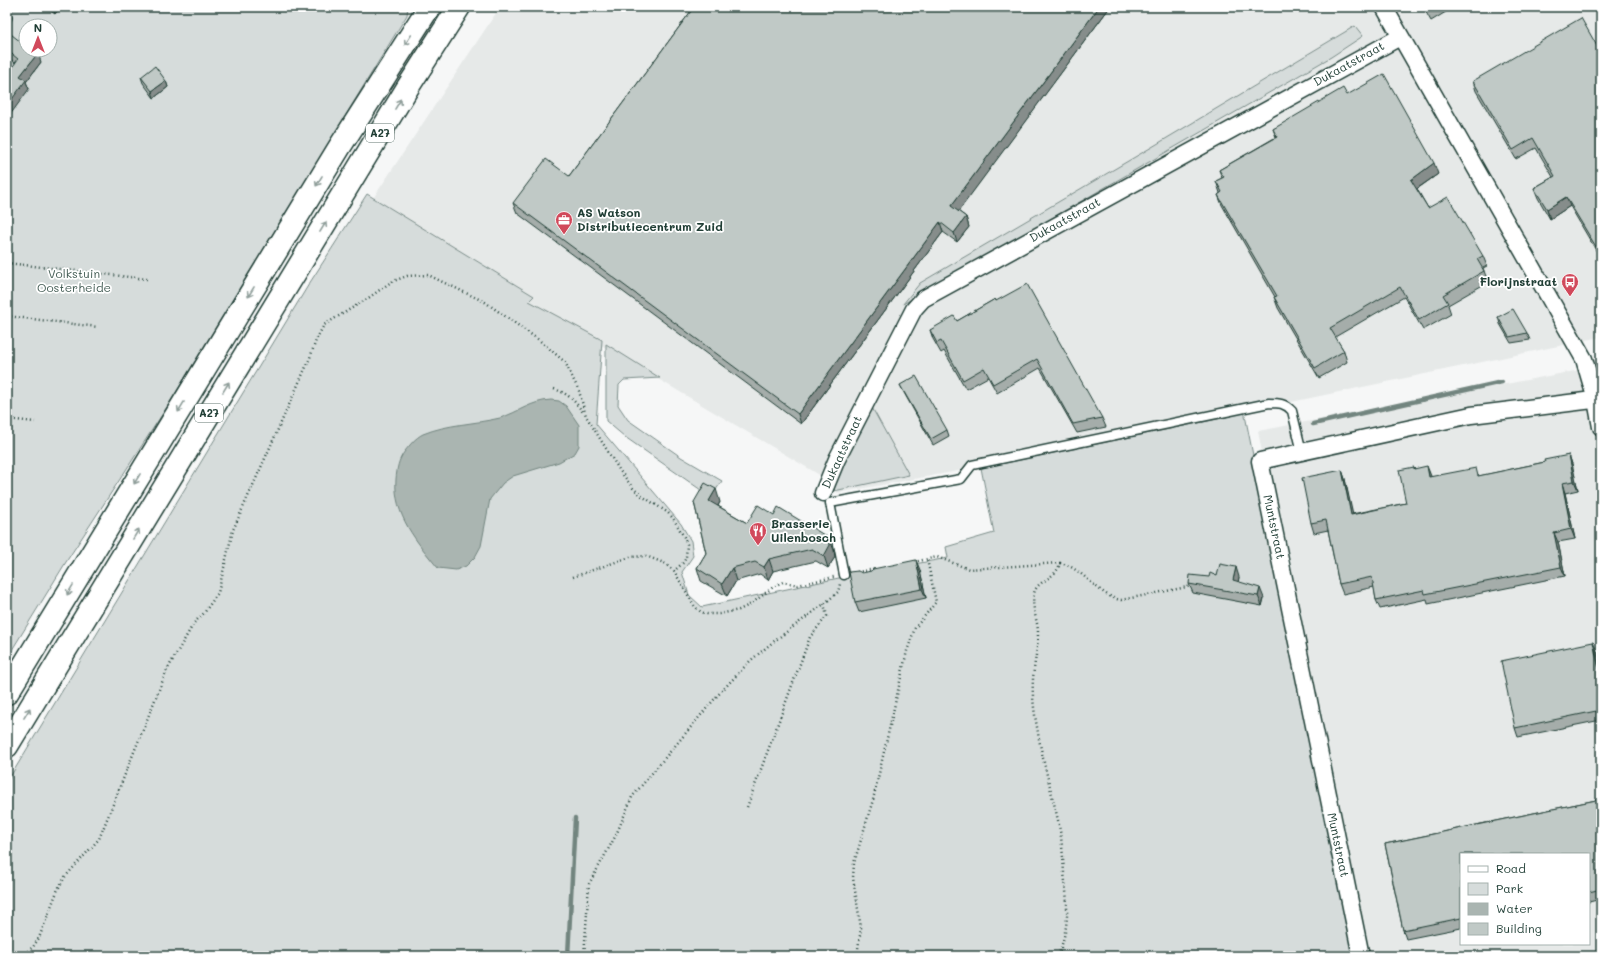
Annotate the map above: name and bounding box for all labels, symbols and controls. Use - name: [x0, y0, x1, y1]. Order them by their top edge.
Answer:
- north arrow: [18, 18, 58, 58]
- text: N: [34, 20, 42, 35]
- one-way arrow: [403, 34, 411, 46]
- street label: Dukaatstraat: [1310, 37, 1387, 89]
- one-way arrow: [394, 99, 402, 110]
- road number: A27: [366, 124, 394, 142]
- one-way arrow: [314, 175, 322, 187]
- street label: Dukaatstraat: [1026, 193, 1103, 245]
- place label: AS Watson Distributiecentrum Zuid: [577, 204, 723, 234]
- office icon: AS Watson Distributiecentrum Zuid: [554, 210, 574, 235]
- one-way arrow: [319, 222, 327, 233]
- park label: Volkstuin Oosterheide: [37, 265, 111, 295]
- bus stop icon: Florijnstraat: [1560, 272, 1580, 297]
- place label: Florijnstraat: [1479, 273, 1557, 289]
- one-way arrow: [247, 286, 255, 297]
- one-way arrow: [222, 381, 230, 393]
- one-way arrow: [177, 401, 185, 412]
- road number: A27: [195, 404, 223, 422]
- street label: Dukaatstraat: [817, 412, 865, 491]
- one-way arrow: [133, 473, 141, 485]
- street label: Muntstraat: [1260, 493, 1290, 560]
- place label: Brasserie Uilenbosch: [771, 515, 836, 545]
- restaurant icon: Brasserie Uilenbosch: [748, 521, 768, 546]
- one-way arrow: [132, 529, 140, 540]
- one-way arrow: [65, 584, 73, 596]
- one-way arrow: [24, 707, 32, 719]
- street label: Muntstraat: [1324, 811, 1354, 878]
- legend: [1460, 853, 1590, 945]
- text: Road: [1496, 860, 1526, 876]
- text: Park: [1496, 880, 1523, 896]
- text: Water: [1496, 900, 1533, 916]
- text: Building: [1496, 920, 1542, 936]

